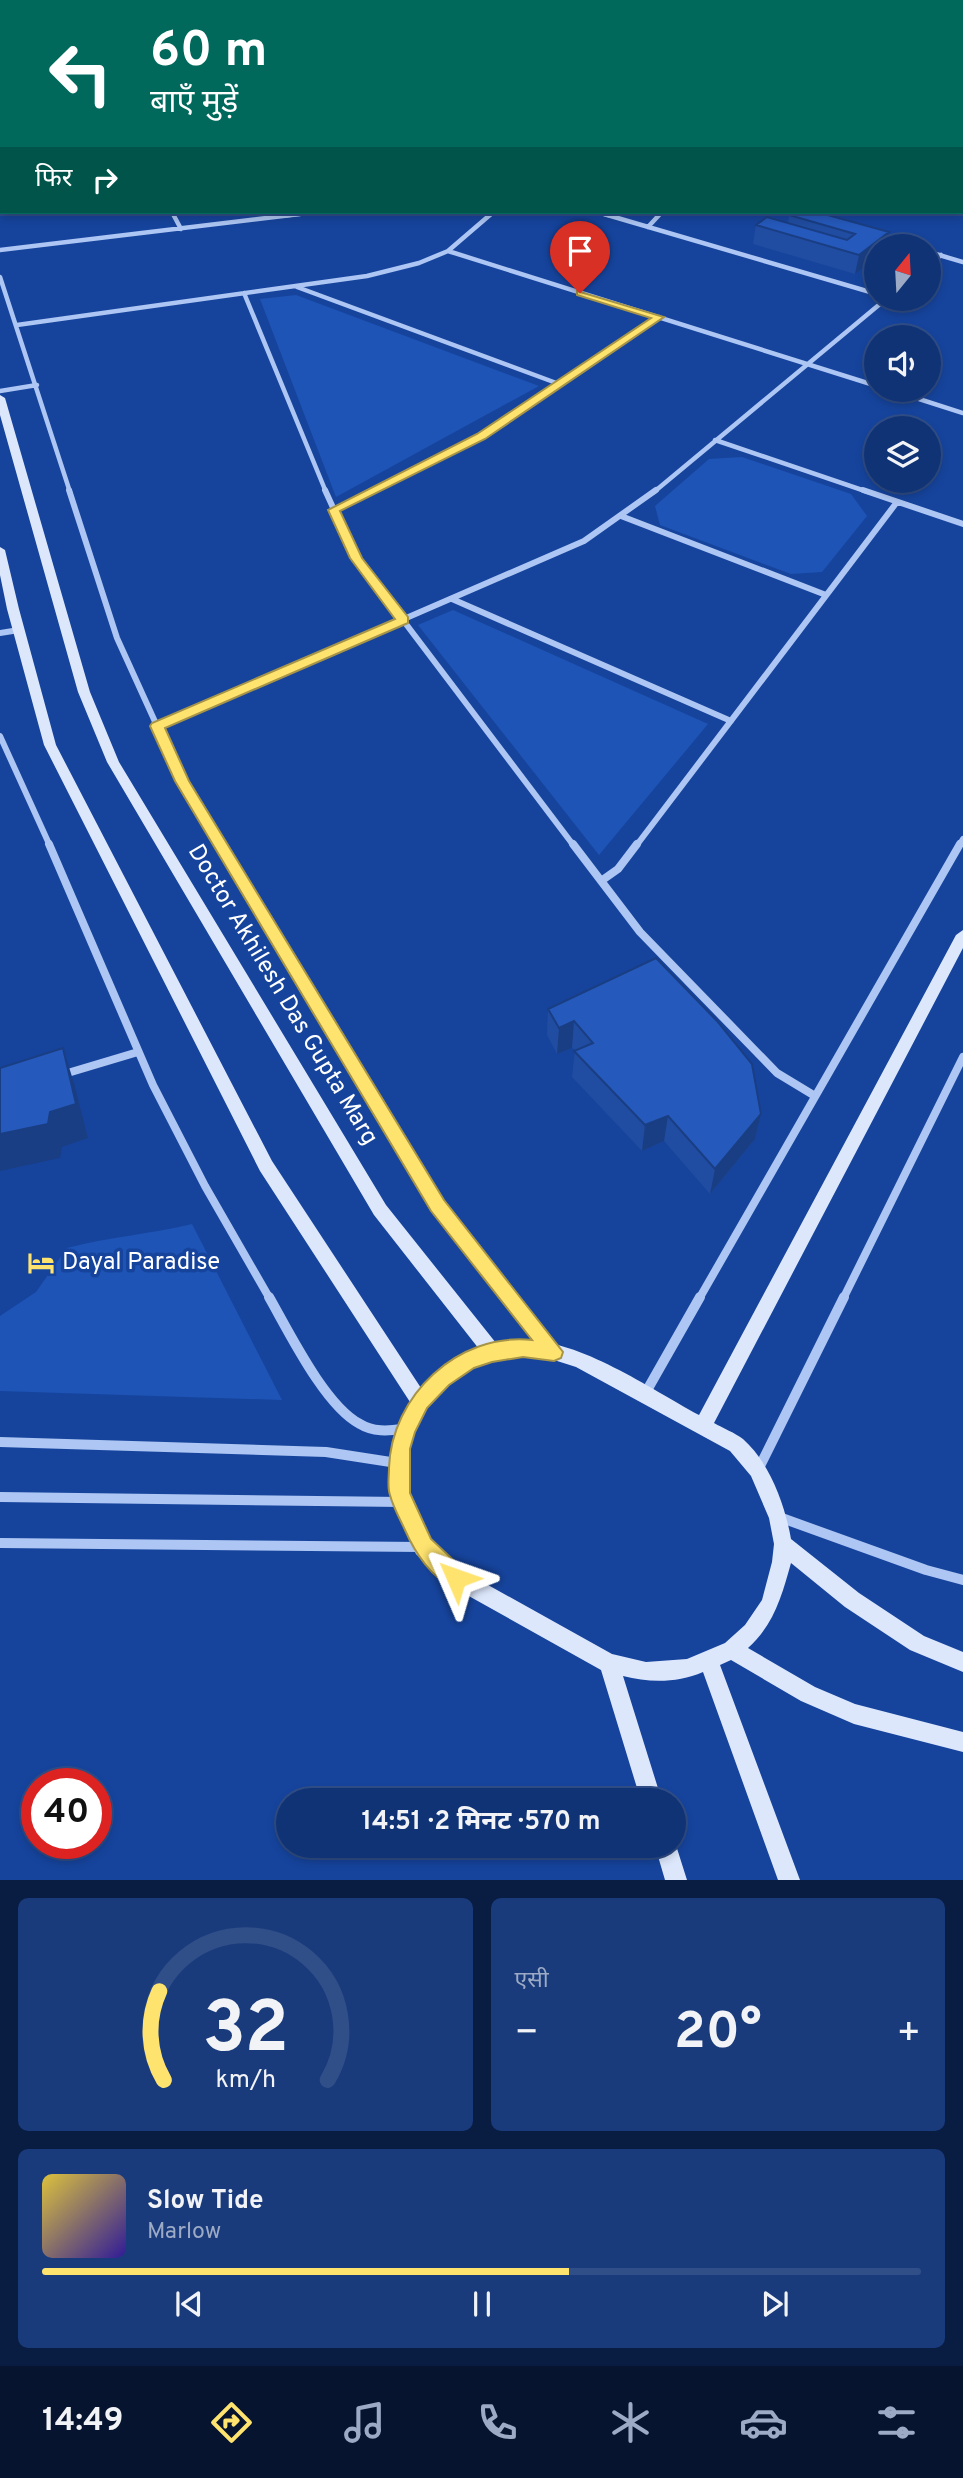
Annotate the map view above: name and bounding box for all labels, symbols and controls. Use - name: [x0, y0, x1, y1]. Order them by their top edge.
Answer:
- text: 60 m: [150, 22, 268, 84]
- icon: left: [35, 28, 126, 119]
- text: बाएँ मुड़ें: [150, 84, 238, 124]
- icon: right: [86, 161, 124, 199]
- text: फिर: [35, 163, 72, 196]
- pin: [550, 221, 610, 293]
- icon: arrive: [561, 232, 599, 270]
- north arrow: [864, 234, 942, 312]
- map controls: [864, 234, 941, 493]
- button: sound: [864, 325, 941, 402]
- button: layers: [864, 416, 941, 493]
- street label: Doctor Akhilesh Das Gupta Marg: [180, 839, 384, 1151]
- hotel icon: Dayal Paradise: [26, 1248, 56, 1278]
- place label: Dayal Paradise: [62, 1248, 220, 1278]
- position arrow: [419, 1541, 493, 1615]
- speed limit sign: 40: [21, 1768, 112, 1859]
- text: 14:51 · 2 मिनट · 570 m: [362, 1806, 600, 1839]
- text: एसी: [515, 1967, 549, 1996]
- text: 32: [202, 1987, 289, 2079]
- text: 20°: [674, 2001, 762, 2067]
- text: −: [515, 2010, 539, 2059]
- text: +: [896, 2010, 921, 2059]
- text: km/h: [215, 2065, 276, 2097]
- text: Slow Tide: [147, 2185, 264, 2218]
- text: Marlow: [147, 2218, 221, 2247]
- icon: previous: [170, 2285, 208, 2323]
- icon: pause: [463, 2285, 501, 2323]
- icon: next: [756, 2285, 794, 2323]
- icon: directions: [207, 2398, 256, 2447]
- icon: music: [340, 2398, 389, 2447]
- icon: phone: [473, 2398, 522, 2447]
- icon: climate: [606, 2398, 655, 2447]
- icon: car: [739, 2398, 788, 2447]
- icon: filters: [872, 2398, 921, 2447]
- text: 14:49: [42, 2402, 123, 2442]

